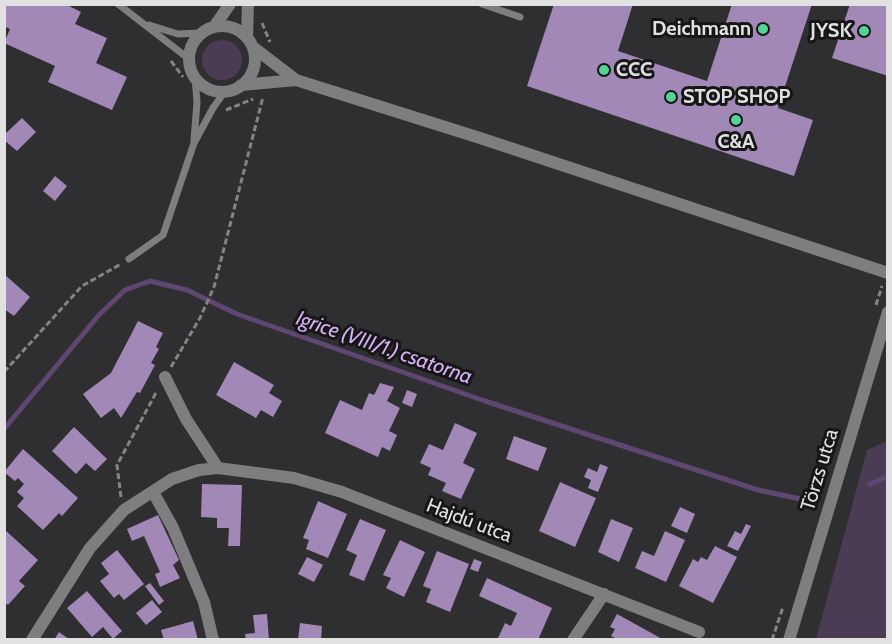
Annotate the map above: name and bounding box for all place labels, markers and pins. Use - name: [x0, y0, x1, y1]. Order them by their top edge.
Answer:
- place label: Deichmann: [652, 17, 751, 41]
- place label: JYSK: [810, 19, 852, 43]
- marker: Deichmann: [756, 22, 770, 36]
- marker: JYSK: [857, 24, 871, 38]
- place label: CCC: [616, 58, 652, 82]
- marker: CCC: [597, 63, 611, 77]
- place label: STOP SHOP: [683, 85, 790, 109]
- marker: STOP SHOP: [664, 90, 678, 104]
- marker: C&A: [729, 113, 743, 127]
- place label: C&A: [717, 130, 755, 154]

